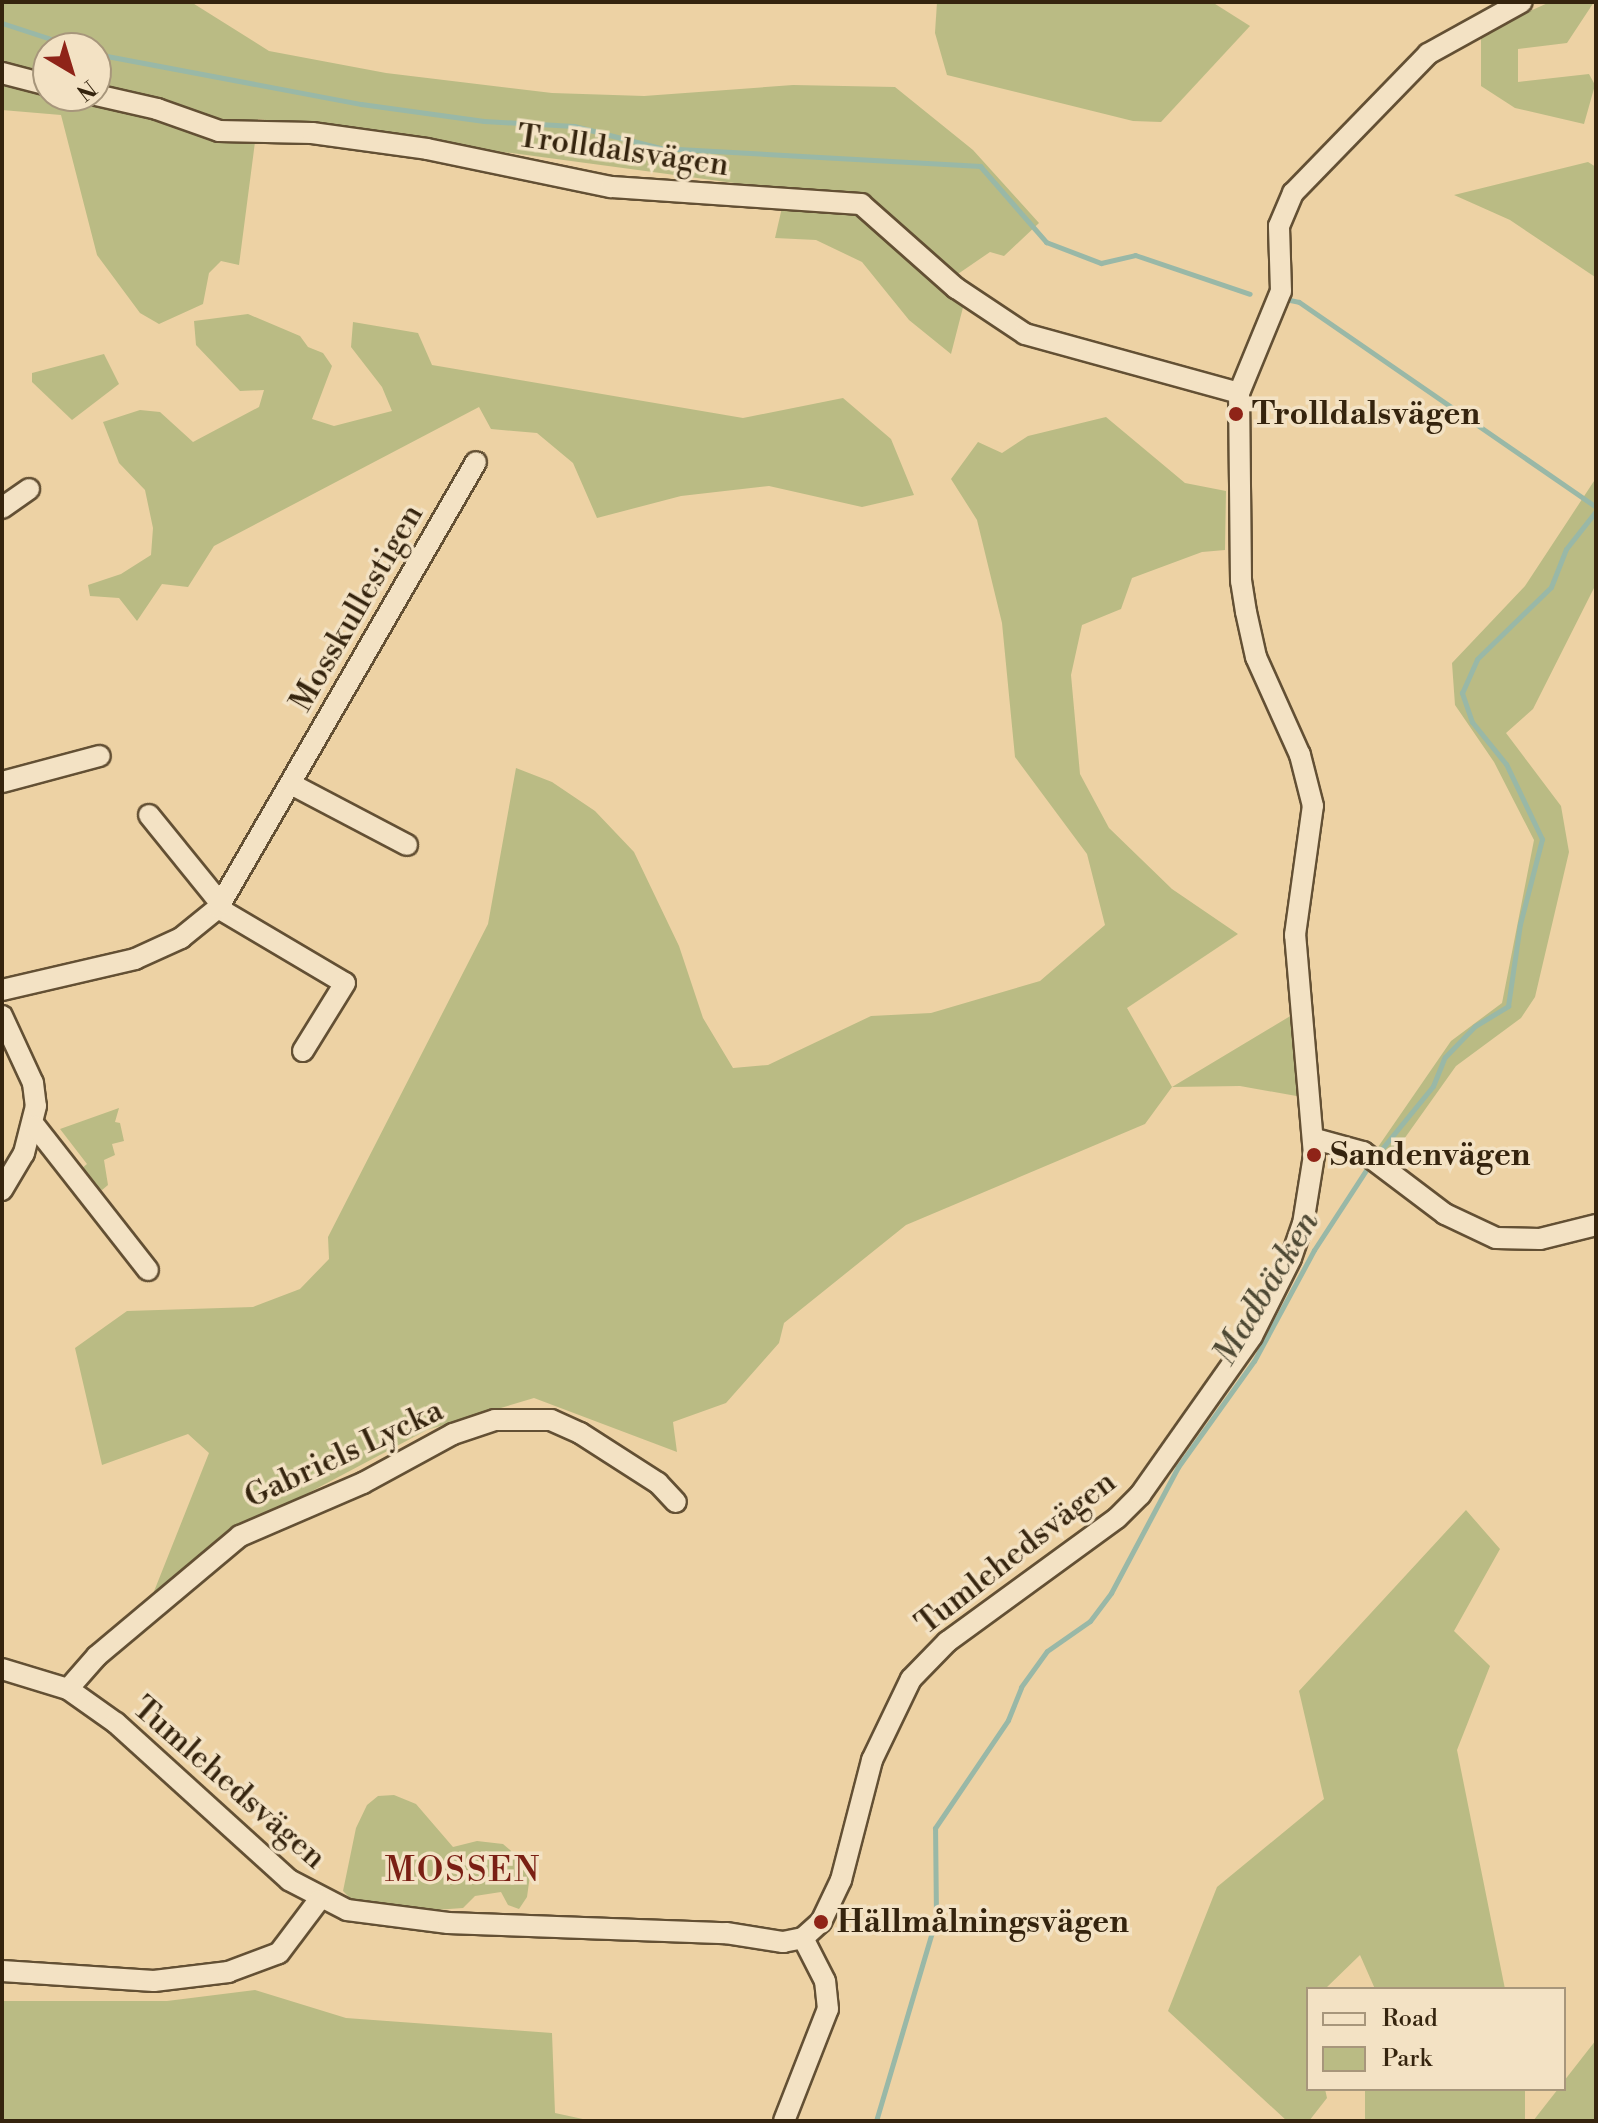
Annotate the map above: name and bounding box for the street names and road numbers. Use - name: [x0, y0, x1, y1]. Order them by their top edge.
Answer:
- street label: Trolldalsvägen: [515, 117, 731, 185]
- street label: Mosskullestigen: [282, 498, 432, 718]
- street label: Gabriels Lycka: [239, 1391, 449, 1517]
- street label: Tumlehedsvägen: [908, 1463, 1124, 1643]
- street label: Tumlehedsvägen: [125, 1689, 333, 1877]

